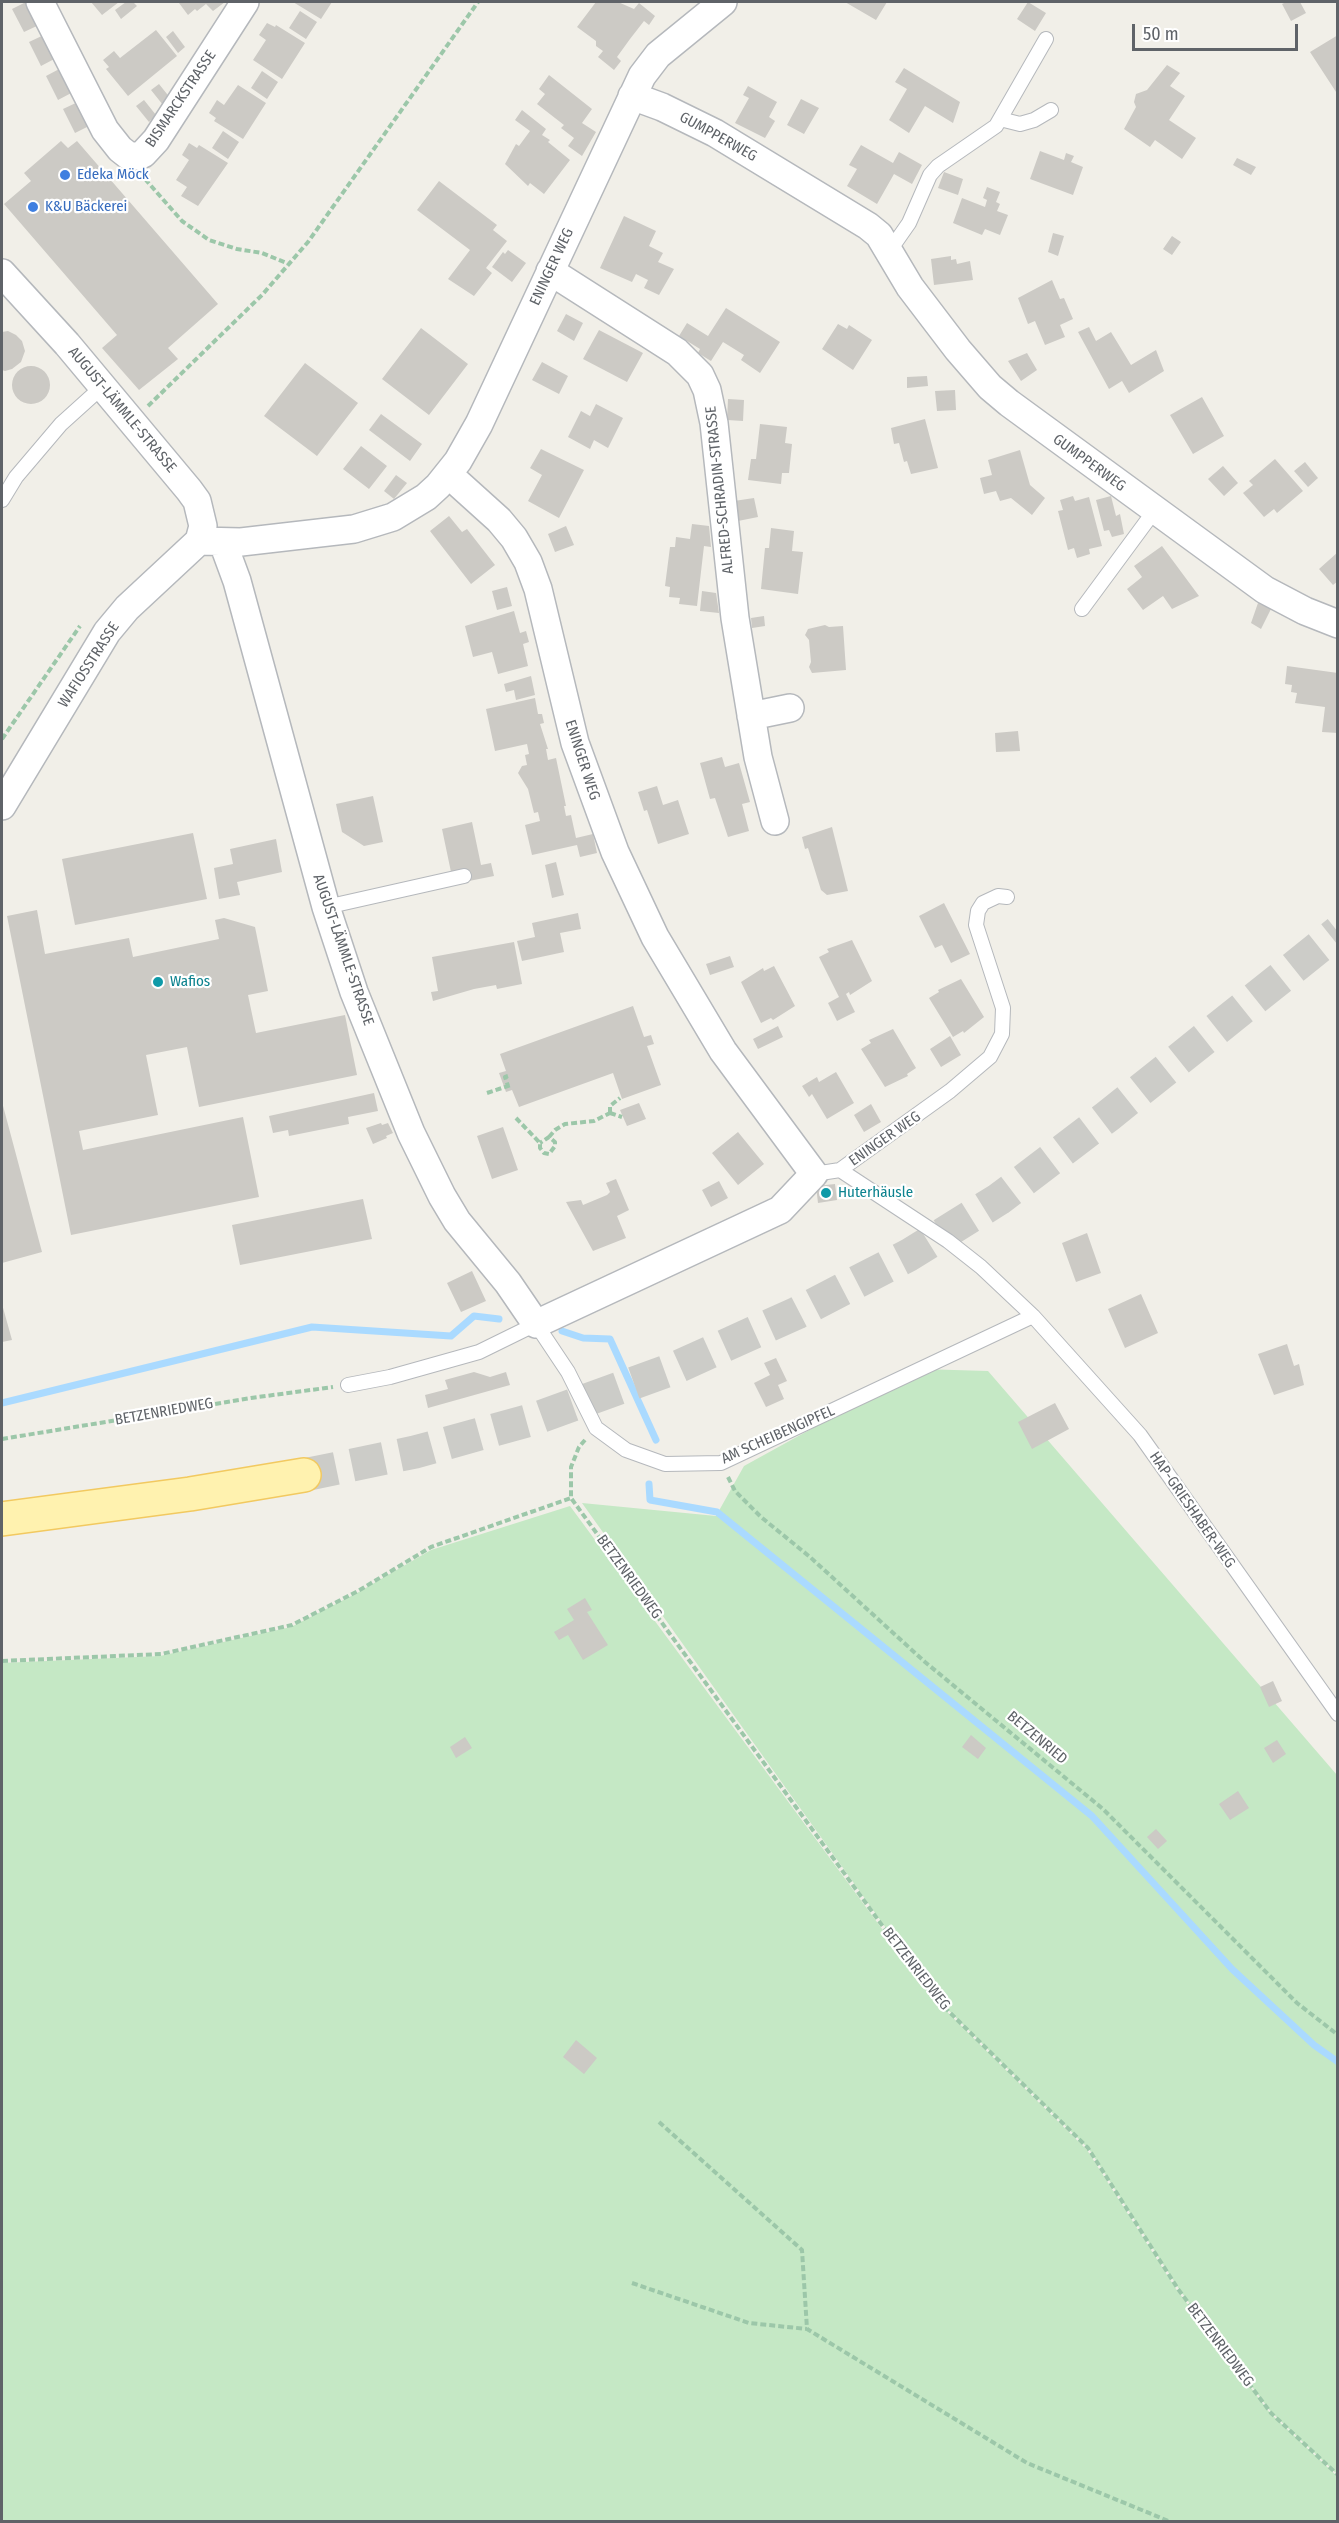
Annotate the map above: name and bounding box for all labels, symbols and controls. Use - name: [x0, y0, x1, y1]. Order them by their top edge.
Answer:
- scale bar: [1135, 12, 1302, 50]
- text: 50 m: [1143, 23, 1179, 45]
- street label: BISMARCKSTRASSE: [142, 47, 220, 151]
- street label: GUMPPERWEG: [676, 108, 760, 166]
- place label: Edeka Möck: [77, 166, 149, 184]
- marker: Edeka Möck: [58, 168, 72, 182]
- place label: K&U Bäckerei: [45, 198, 127, 216]
- marker: K&U Bäckerei: [26, 200, 40, 214]
- street label: ENINGER WEG: [526, 225, 578, 309]
- street label: AUGUST-LÄMMLE-STRASSE: [64, 343, 180, 477]
- street label: ALFRED-SCHRADIN-STRASSE: [702, 405, 738, 575]
- street label: GUMPPERWEG: [1049, 431, 1129, 495]
- street label: WAFIOSSTRASSE: [55, 619, 123, 711]
- street label: ENINGER WEG: [561, 718, 603, 802]
- street label: AUGUST-LÄMMLE-STRASSE: [309, 872, 377, 1028]
- place label: Wafios: [170, 973, 210, 991]
- marker: Wafios: [151, 975, 165, 989]
- street label: ENINGER WEG: [846, 1108, 924, 1170]
- place label: Huterhäusle: [838, 1184, 913, 1202]
- marker: Huterhäusle: [819, 1186, 833, 1200]
- street label: BETZENRIEDWEG: [113, 1394, 215, 1430]
- street label: AM SCHEIBENGIPFEL: [719, 1402, 837, 1468]
- street label: HAP-GRIESHABER-WEG: [1145, 1449, 1239, 1571]
- street label: BETZENRIEDWEG: [592, 1531, 666, 1623]
- street label: BETZENRIED: [1003, 1708, 1071, 1768]
- street label: BETZENRIEDWEG: [878, 1924, 954, 2014]
- street label: BETZENRIEDWEG: [1183, 2300, 1257, 2390]

